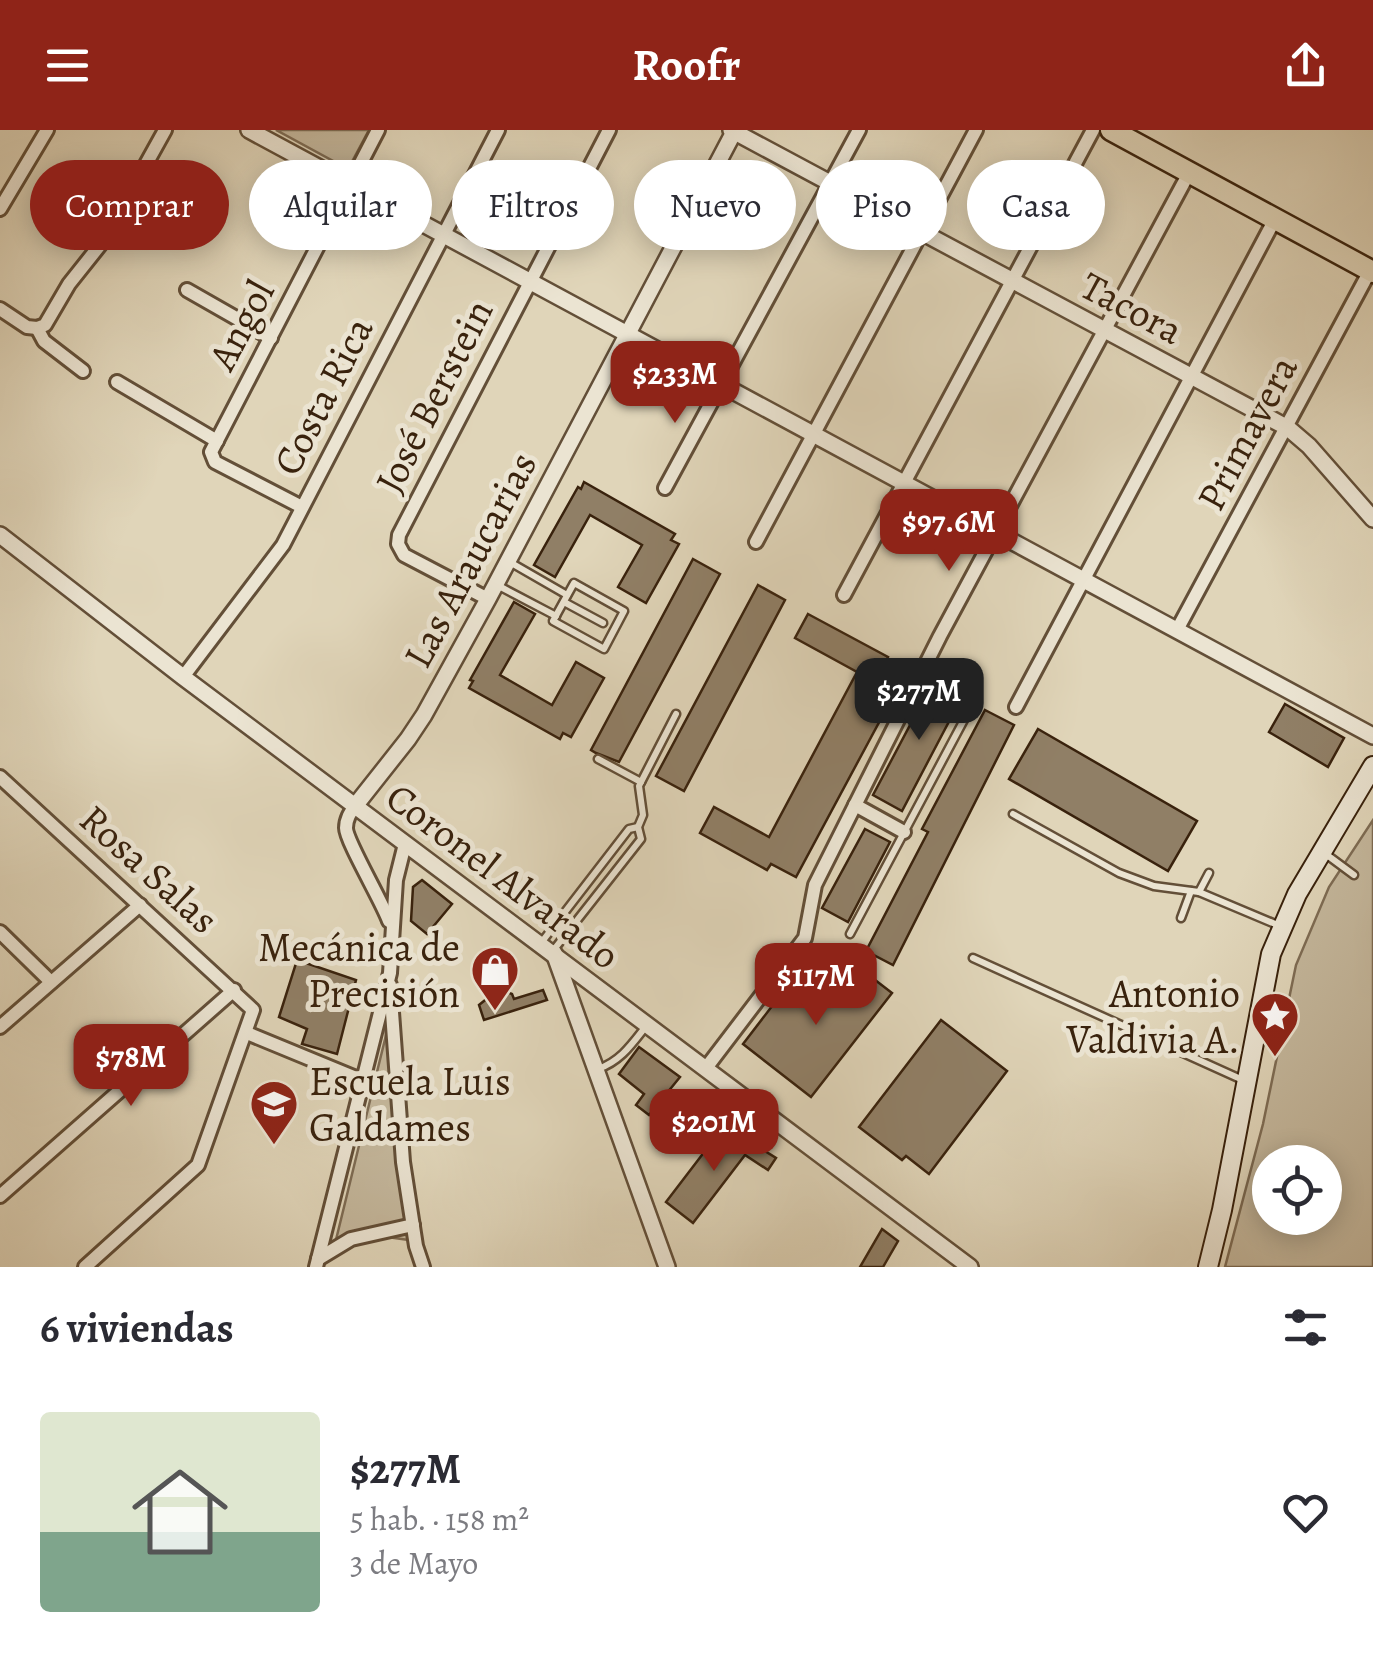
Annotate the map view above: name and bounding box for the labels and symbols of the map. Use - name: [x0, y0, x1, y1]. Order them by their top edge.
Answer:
- street label: Tacora: [1071, 258, 1193, 358]
- street label: Angol: [194, 270, 288, 380]
- street label: José Berstein: [362, 290, 506, 502]
- street label: Costa Rica: [260, 307, 386, 484]
- pin: $233M: [605, 341, 745, 426]
- street label: Primavera: [1183, 346, 1311, 520]
- street label: Las Araucarias: [390, 442, 550, 678]
- pin: $97.6M: [868, 489, 1030, 574]
- pin: $277M: [849, 658, 989, 743]
- street label: Coronel Alvarado: [375, 770, 631, 982]
- street label: Rosa Salas: [68, 792, 230, 946]
- place label: Mecánica de Precisión: [258, 920, 460, 1021]
- pin: $117M: [746, 943, 886, 1028]
- shop icon: Mecánica de Precisión: [469, 944, 521, 1012]
- place label: Antonio Valdivia A.: [1065, 966, 1240, 1067]
- place icon: Antonio Valdivia A.: [1249, 990, 1301, 1058]
- pin: $78M: [72, 1024, 190, 1109]
- place label: Escuela Luis Galdames: [309, 1054, 511, 1155]
- school or university icon: Escuela Luis Galdames: [248, 1078, 300, 1146]
- pin: $201M: [644, 1089, 784, 1174]

